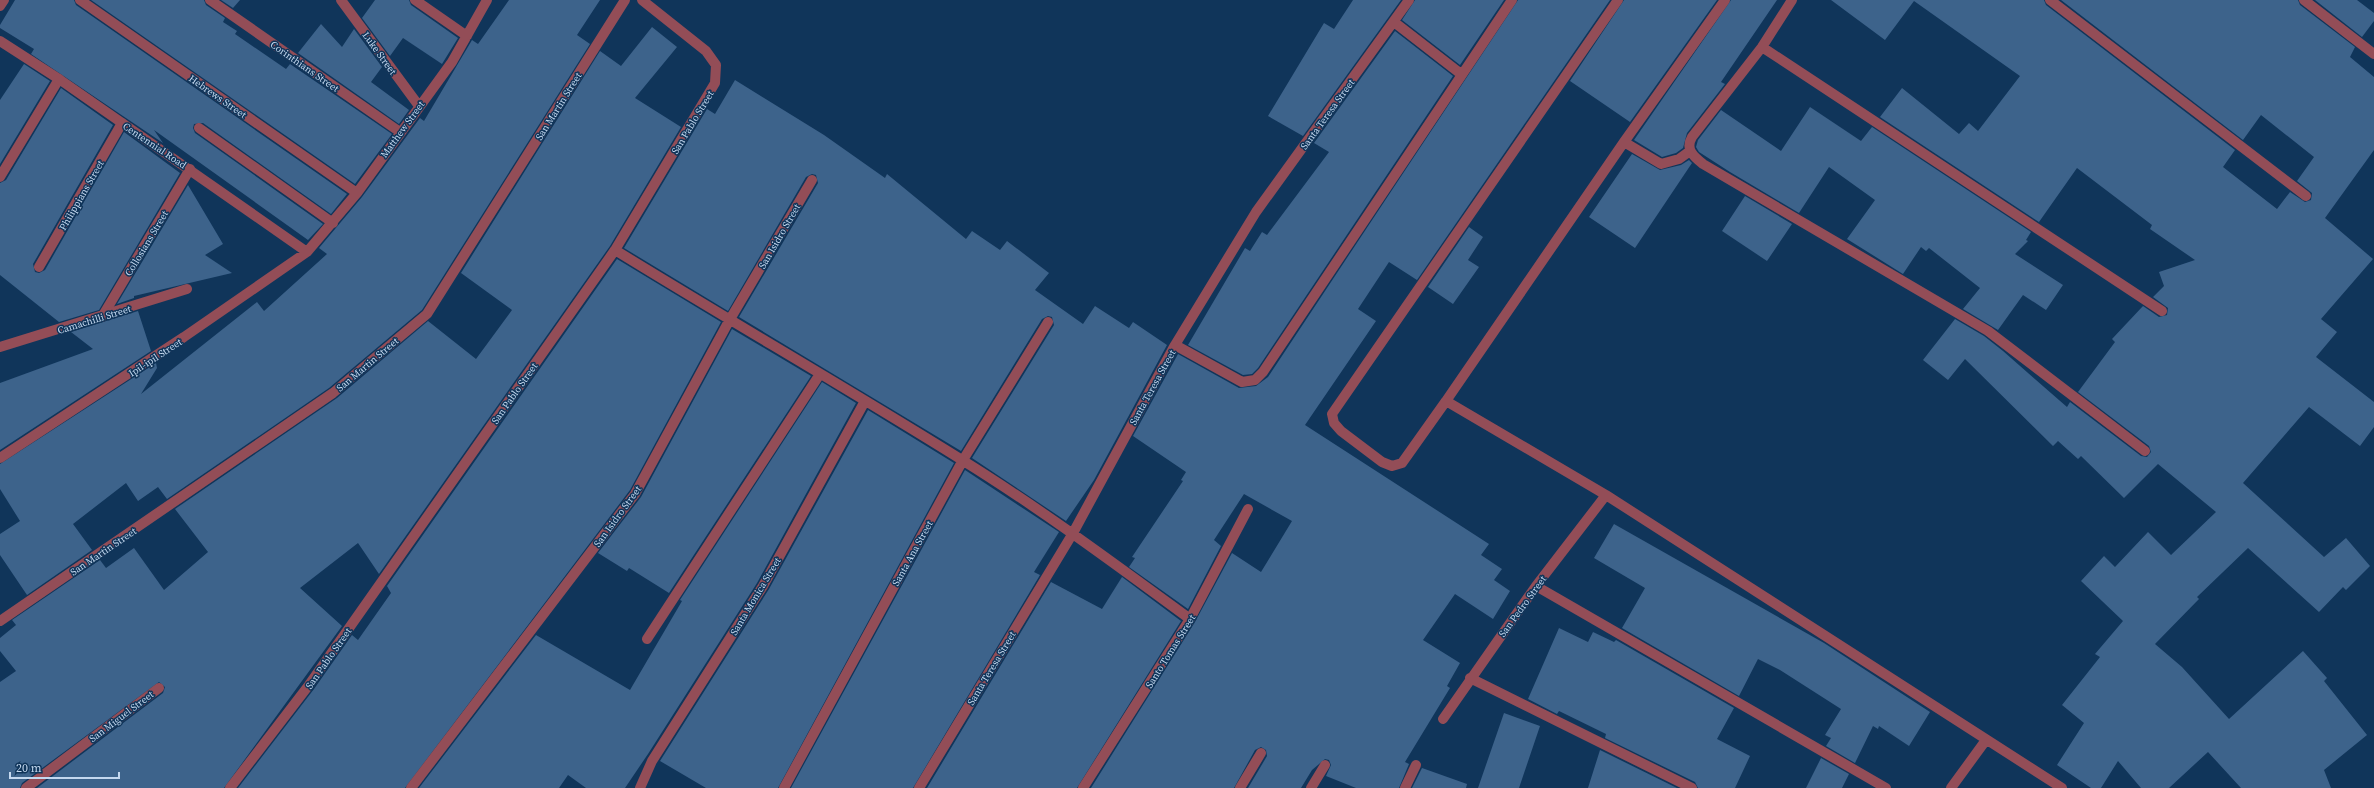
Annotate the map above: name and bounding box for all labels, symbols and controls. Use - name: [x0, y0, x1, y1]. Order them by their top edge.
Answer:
- street label: Luke Street: [360, 29, 400, 78]
- street label: Corinthians Street: [268, 38, 342, 95]
- street label: San Martin Street: [532, 69, 585, 142]
- street label: Hebrews Street: [186, 72, 250, 122]
- street label: Santa Teresa Street: [1297, 76, 1358, 152]
- street label: San Pablo Street: [668, 87, 717, 156]
- street label: Matthew Street: [377, 98, 428, 160]
- street label: Centennial Road: [120, 119, 189, 172]
- street label: Philippians Street: [56, 157, 107, 233]
- street label: San Isidro Street: [756, 201, 804, 271]
- street label: Collosians Street: [122, 208, 171, 278]
- street label: Camachilli Street: [56, 302, 133, 337]
- street label: San Martin Street: [334, 334, 402, 394]
- street label: Ipil-ipil Street: [126, 335, 185, 380]
- street label: Santa Teresa Street: [1126, 347, 1179, 427]
- street label: San Pablo Street: [488, 360, 541, 426]
- street label: San Isidro Street: [591, 482, 645, 550]
- street label: Santa Ana Street: [889, 518, 936, 588]
- street label: San Martin Street: [68, 524, 140, 578]
- street label: Santa Monica Street: [727, 554, 784, 637]
- street label: San Pedro Street: [1496, 572, 1550, 640]
- street label: Santo Tomas Street: [1143, 611, 1199, 691]
- street label: San Pablo Street: [302, 625, 355, 691]
- street label: Santa Teresa Street: [964, 628, 1019, 708]
- street label: San Miguel Street: [86, 687, 157, 745]
- scale bar: [10, 754, 119, 780]
- text: 20 m: [16, 760, 42, 776]

